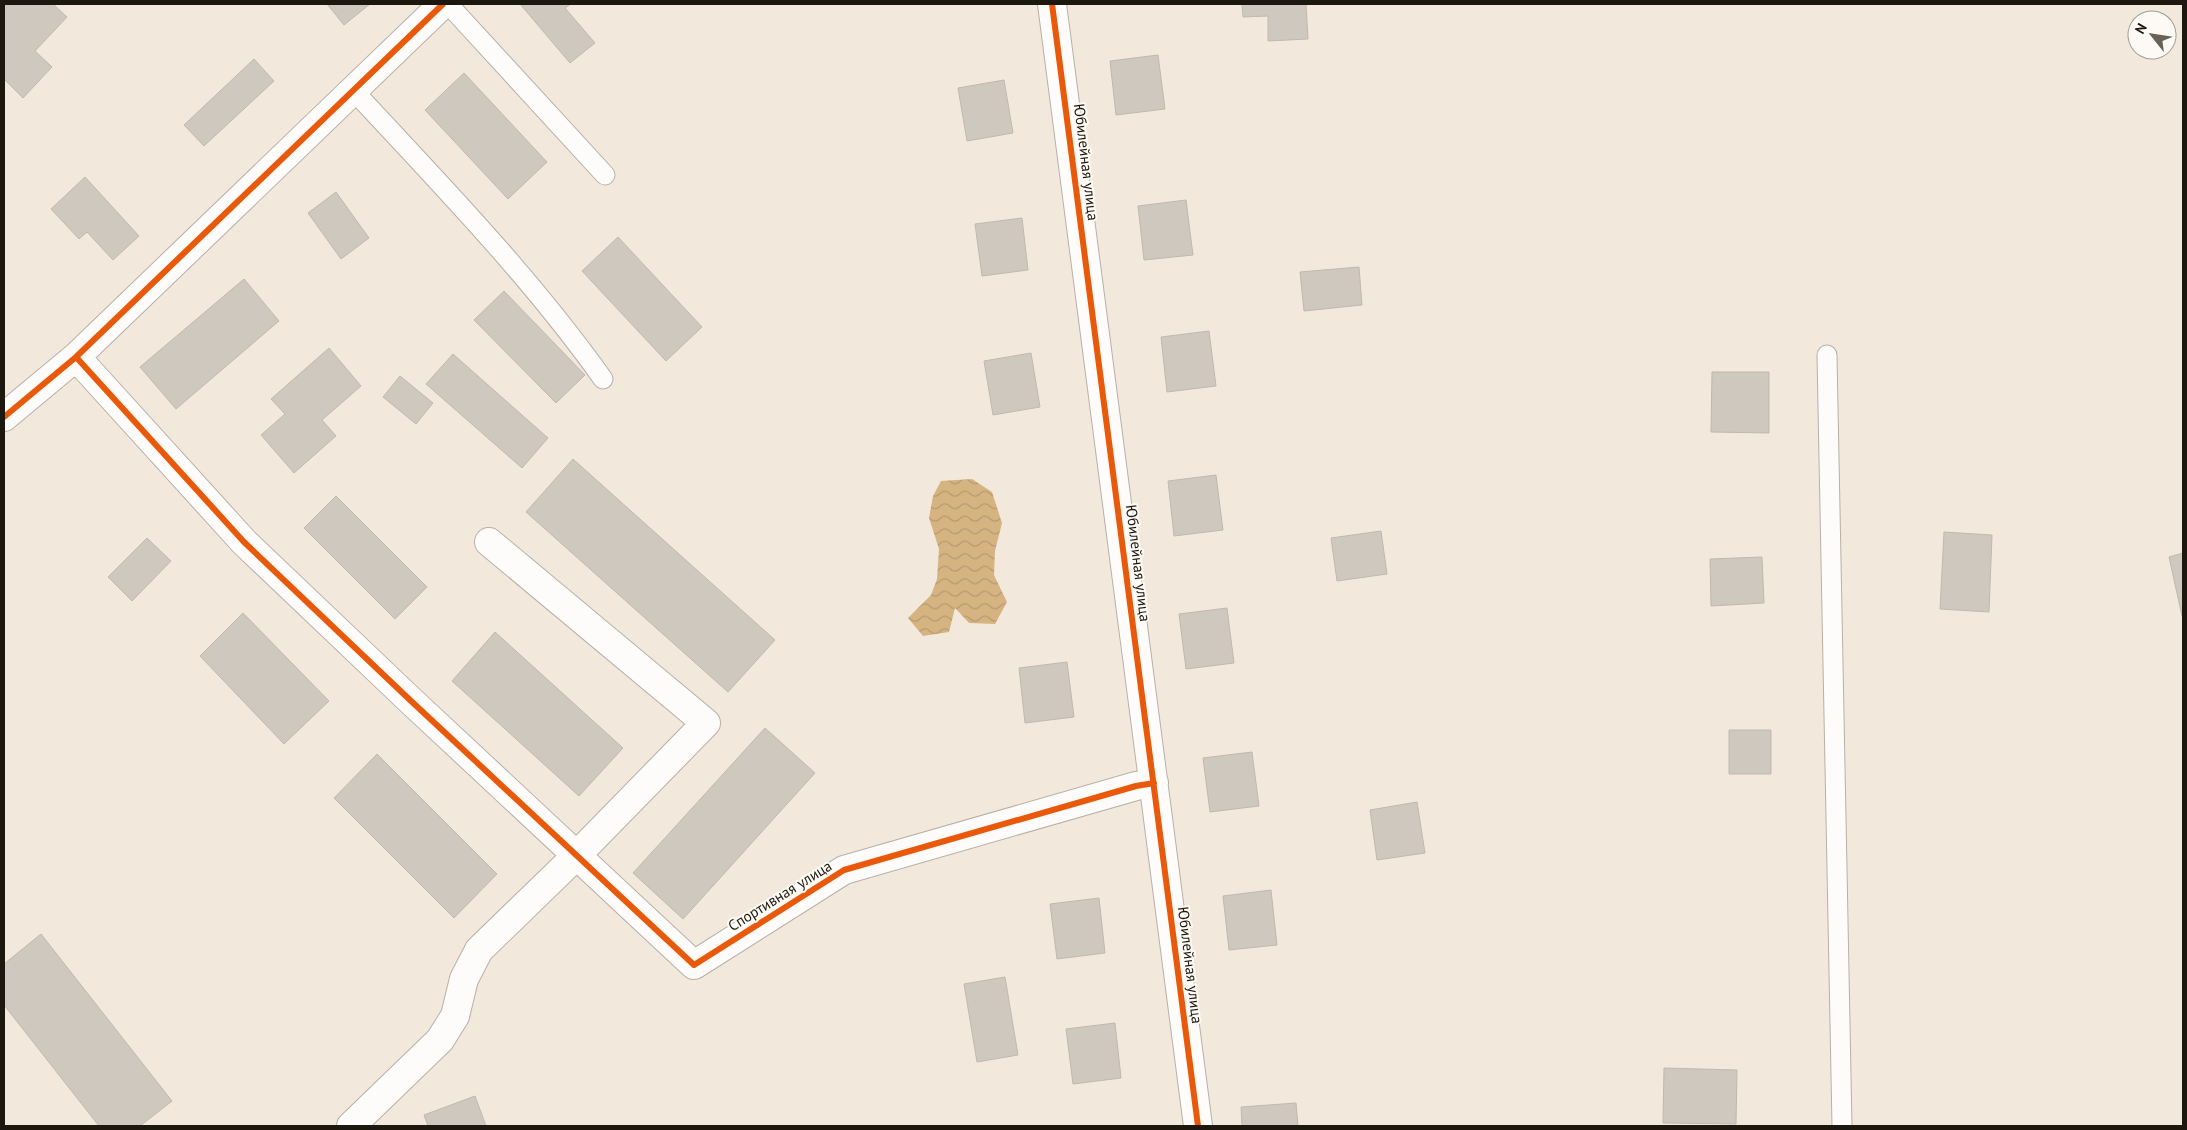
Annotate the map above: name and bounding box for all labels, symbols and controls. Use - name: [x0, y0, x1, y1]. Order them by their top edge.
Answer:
- north arrow: [2127, 10, 2177, 60]
- text: N: [2131, 20, 2151, 37]
- street label: Юбилейная улица: [1070, 102, 1103, 222]
- street label: Юбилейная улица: [1122, 503, 1155, 623]
- street label: Спортивная улица: [724, 856, 835, 935]
- street label: Юбилейная улица: [1174, 905, 1207, 1025]

